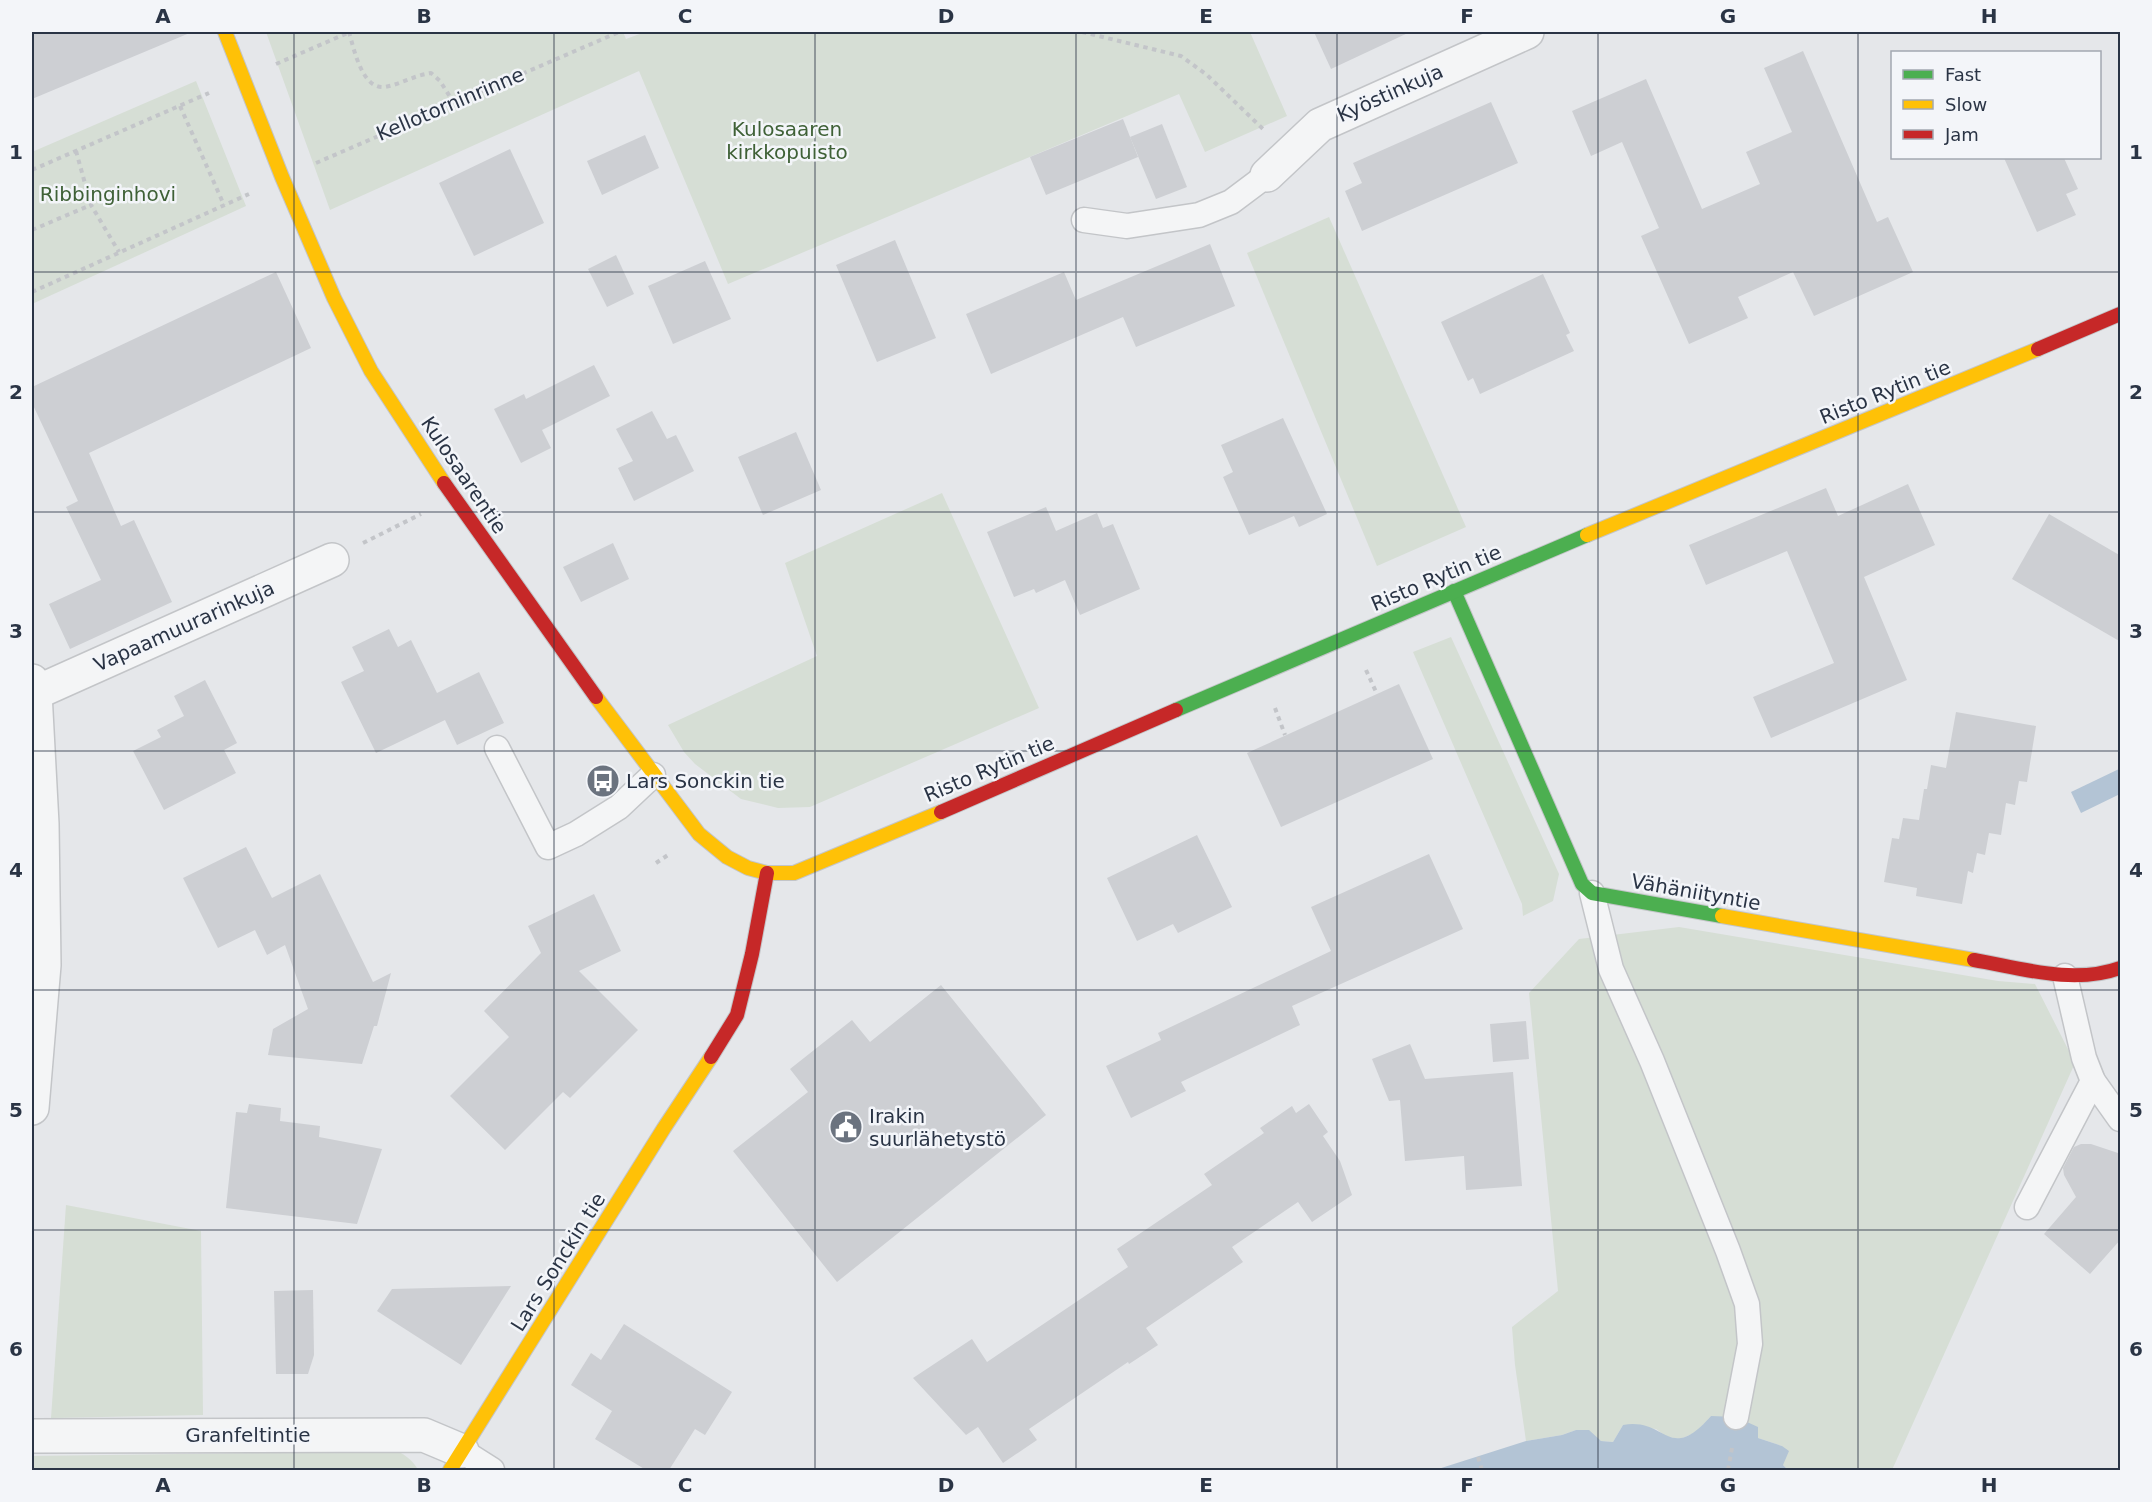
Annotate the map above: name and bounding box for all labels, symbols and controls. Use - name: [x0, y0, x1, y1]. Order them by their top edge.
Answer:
- text: A: [155, 4, 171, 28]
- text: B: [416, 4, 432, 28]
- text: C: [678, 4, 692, 28]
- text: D: [938, 4, 954, 28]
- text: E: [1199, 4, 1213, 28]
- text: F: [1460, 4, 1474, 28]
- text: G: [1720, 4, 1736, 28]
- text: H: [1981, 4, 1997, 28]
- legend: [1891, 51, 2101, 159]
- street label: Kyöstinkuja: [1333, 59, 1447, 127]
- street label: Kellotorninrinne: [373, 62, 527, 146]
- text: Fast: [1945, 64, 1981, 85]
- text: Slow: [1945, 94, 1987, 115]
- park label: Kulosaaren kirkkopuisto: [726, 117, 848, 164]
- text: Jam: [1944, 124, 1979, 145]
- text: 1: [9, 140, 23, 164]
- text: 1: [2129, 140, 2143, 164]
- park label: Ribbinginhovi: [40, 182, 176, 206]
- street label: Risto Rytin tie: [1816, 355, 1954, 429]
- text: 2: [9, 380, 23, 404]
- text: 2: [2129, 380, 2143, 404]
- street label: Kulosaarentie: [416, 412, 512, 538]
- street label: Risto Rytin tie: [1367, 540, 1505, 616]
- street label: Vapaamuurarinkuja: [90, 575, 278, 677]
- text: 3: [9, 619, 23, 643]
- text: 3: [2129, 619, 2143, 643]
- street label: Risto Rytin tie: [920, 731, 1058, 807]
- bus stop icon: Lars Sonckin tie: [585, 763, 621, 799]
- place label: Lars Sonckin tie: [626, 769, 785, 793]
- text: 4: [9, 858, 23, 882]
- text: 4: [2129, 858, 2143, 882]
- street label: Vähäniityntie: [1629, 869, 1763, 915]
- text: 5: [9, 1098, 23, 1122]
- text: 5: [2129, 1098, 2143, 1122]
- place label: Irakin suurlähetystö: [869, 1104, 1006, 1151]
- public building icon: Irakin suurlähetystö: [828, 1109, 864, 1145]
- street label: Lars Sonckin tie: [506, 1188, 610, 1336]
- text: 6: [9, 1337, 23, 1361]
- text: 6: [2129, 1337, 2143, 1361]
- street label: Granfeltintie: [185, 1423, 311, 1447]
- text: A: [155, 1473, 171, 1497]
- text: B: [416, 1473, 432, 1497]
- text: C: [678, 1473, 692, 1497]
- text: D: [938, 1473, 954, 1497]
- text: E: [1199, 1473, 1213, 1497]
- text: F: [1460, 1473, 1474, 1497]
- text: G: [1720, 1473, 1736, 1497]
- text: H: [1981, 1473, 1997, 1497]

